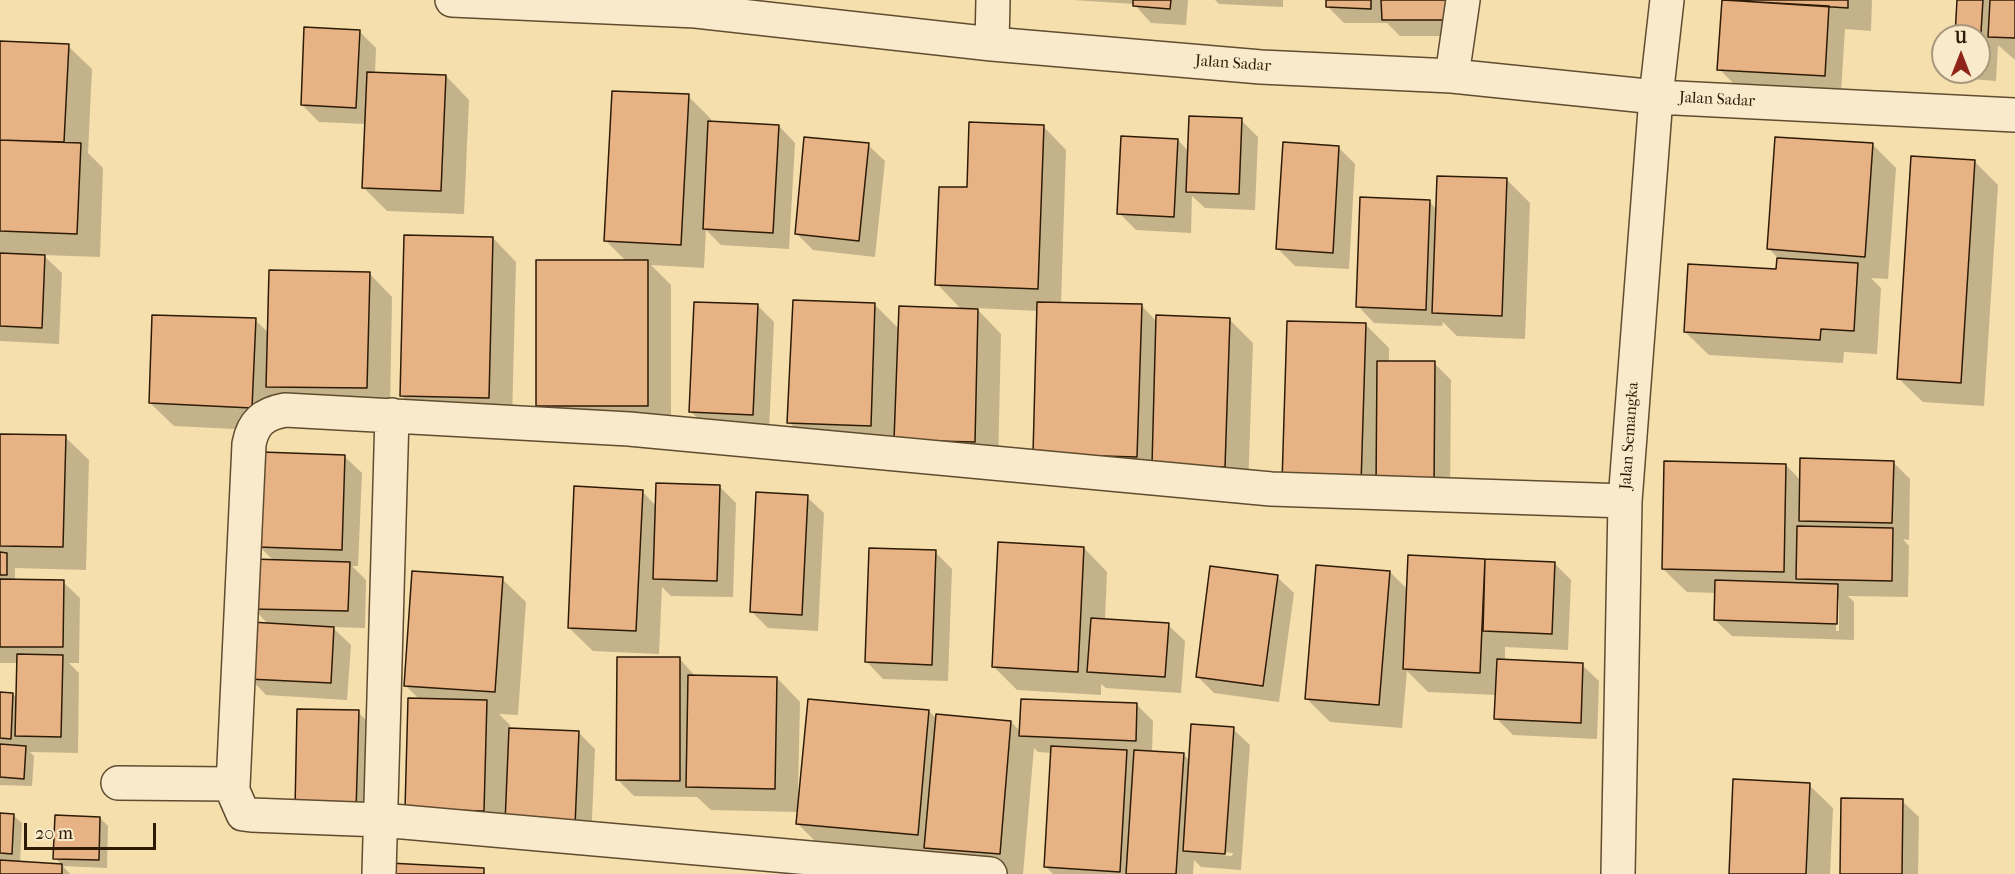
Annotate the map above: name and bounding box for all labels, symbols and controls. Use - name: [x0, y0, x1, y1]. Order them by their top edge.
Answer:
- north arrow: [1931, 24, 1991, 84]
- text: U: [1955, 28, 1967, 47]
- street label: Jalan Sadar: [1194, 52, 1272, 76]
- street label: Jalan Sadar: [1678, 88, 1756, 112]
- street label: Jalan Semangka: [1617, 381, 1643, 491]
- scale bar: [27, 811, 159, 849]
- text: 20 m: [35, 823, 73, 844]

